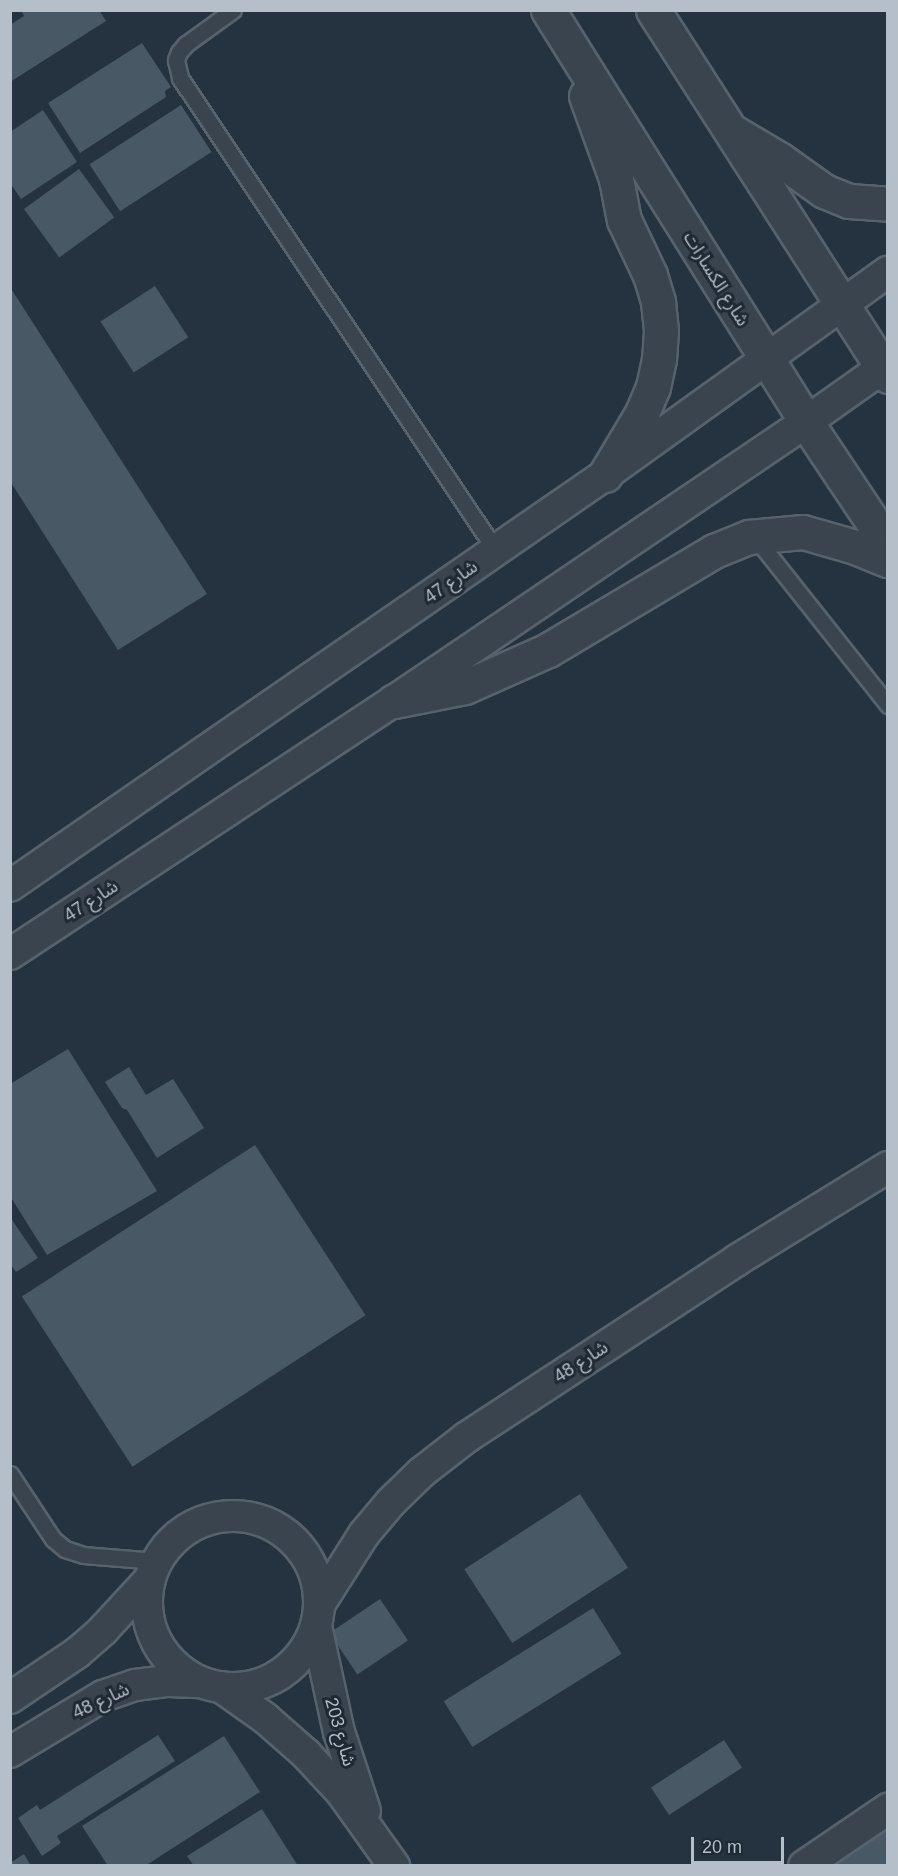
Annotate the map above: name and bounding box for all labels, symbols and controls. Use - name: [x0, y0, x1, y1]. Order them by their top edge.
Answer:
- street label: شارع الكسارات: [678, 228, 754, 330]
- street label: شارع 47: [420, 556, 482, 608]
- street label: شارع 47: [60, 876, 122, 926]
- street label: شارع 48: [550, 1337, 612, 1387]
- street label: شارع 48: [69, 1679, 133, 1723]
- street label: شارع 203: [320, 1695, 360, 1769]
- scale bar: [694, 1825, 787, 1863]
- text: 20 m: [702, 1837, 742, 1857]

